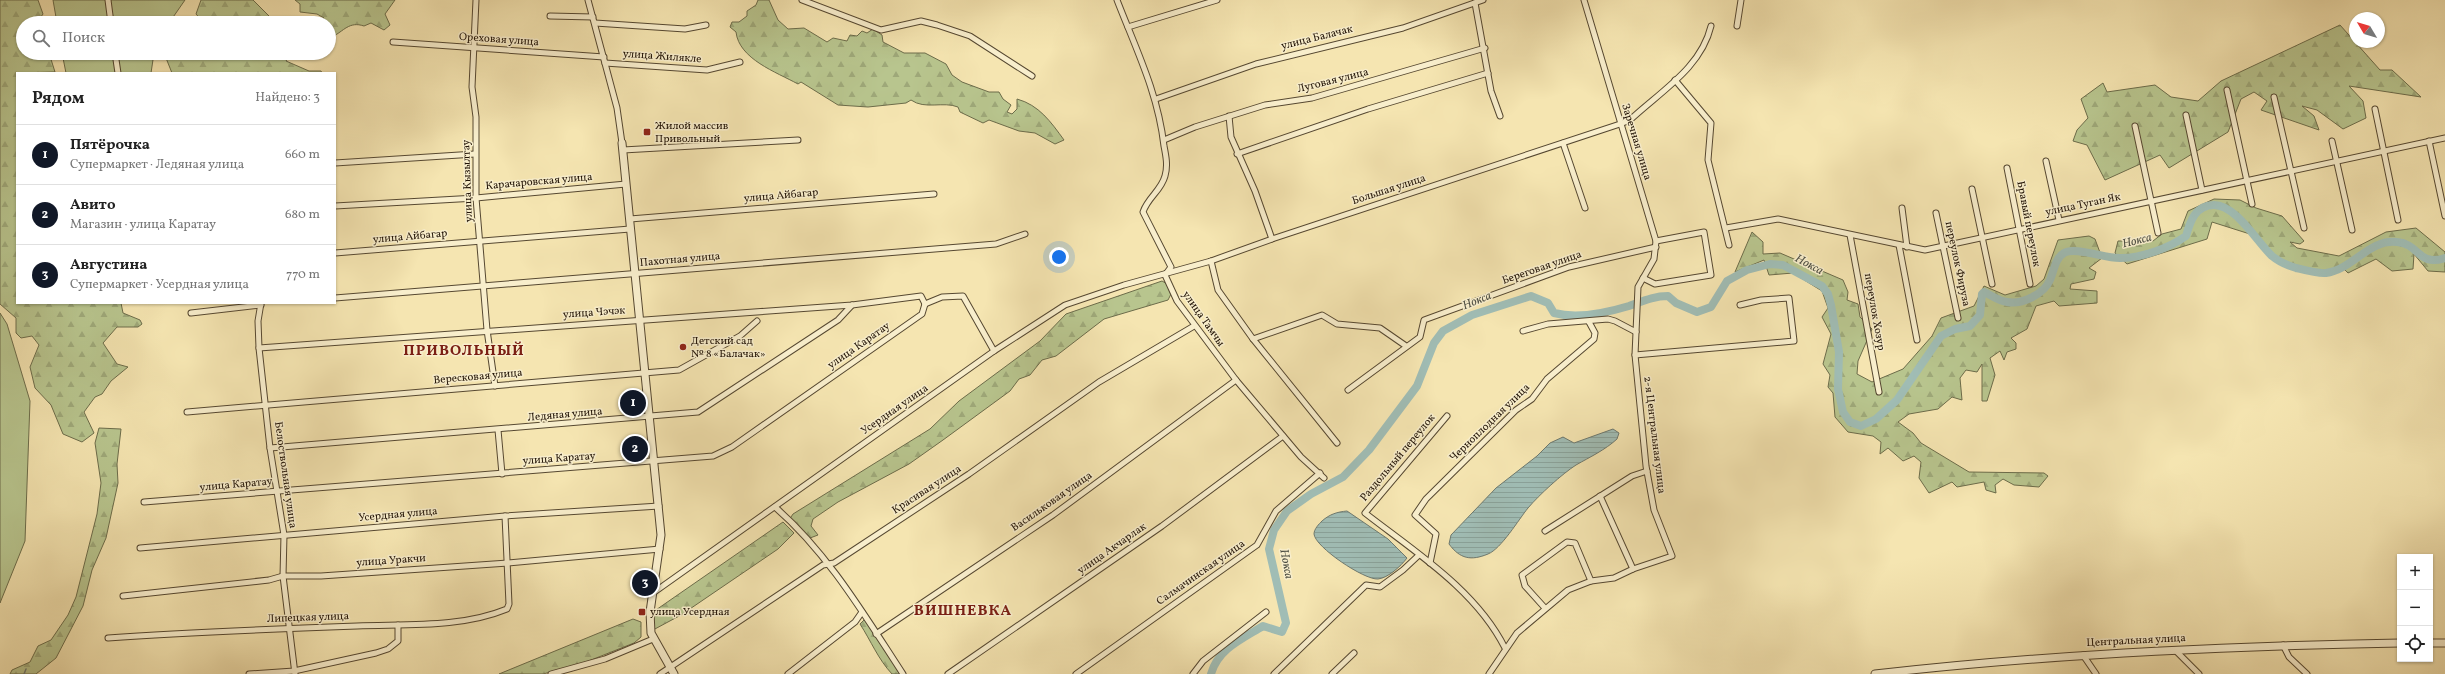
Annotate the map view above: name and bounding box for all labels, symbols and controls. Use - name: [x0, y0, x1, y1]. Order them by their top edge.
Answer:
- north arrow: [2349, 12, 2385, 48]
- search box: [16, 16, 336, 60]
- street label: улица Балачак: [1280, 22, 1355, 54]
- icon: search: [30, 27, 52, 49]
- text: Поиск: [62, 28, 105, 49]
- street label: Ореховая улица: [458, 30, 540, 50]
- street label: улица Жилякле: [622, 47, 702, 67]
- street label: Луговая улица: [1296, 65, 1371, 97]
- text: Рядом: [32, 87, 85, 110]
- text: Найдено: 3: [255, 89, 320, 107]
- street label: Заречная улица: [1617, 102, 1655, 183]
- place label: Жилой массив Привольный: [655, 119, 729, 147]
- marker: Жилой массив Привольный: [642, 127, 652, 137]
- text: Пятёрочка: [70, 135, 150, 156]
- street label: улица Кызылтау: [459, 139, 477, 223]
- text: 1: [42, 146, 48, 164]
- text: 660 m: [285, 146, 320, 164]
- text: Супермаркет · Ледяная улица: [70, 156, 244, 174]
- street label: Карачаровская улица: [485, 170, 594, 194]
- street label: Большая улица: [1350, 171, 1428, 209]
- street label: Бравый переулок: [2012, 180, 2044, 268]
- street label: улица Айбагар: [743, 185, 819, 207]
- street label: улица Туган Як: [2044, 190, 2122, 220]
- text: Авито: [70, 195, 115, 216]
- text: 2: [42, 206, 48, 224]
- text: 680 m: [285, 206, 320, 224]
- text: Магазин · улица Каратау: [70, 216, 216, 234]
- street label: переулок Фируза: [1941, 220, 1973, 308]
- street label: улица Айбагар: [372, 226, 448, 248]
- water label: Нокса: [2121, 230, 2154, 252]
- your location: [1049, 247, 1069, 267]
- street label: Береговая улица: [1500, 247, 1584, 289]
- street label: Пахотная улица: [639, 249, 721, 271]
- water label: Нокса: [1792, 251, 1826, 279]
- text: Августина: [70, 255, 147, 276]
- text: 3: [42, 266, 48, 284]
- text: 770 m: [286, 266, 320, 284]
- street label: переулок Хозур: [1860, 272, 1888, 352]
- text: Супермаркет · Усердная улица: [70, 276, 249, 294]
- street label: улица Тамчы: [1178, 288, 1228, 350]
- water label: Нокса: [1460, 288, 1494, 314]
- street label: улица Чэчэк: [562, 303, 626, 323]
- street label: улица Каратау: [825, 319, 893, 373]
- place label: Детский сад № 8 «Балачак»: [691, 334, 766, 362]
- district label: ПРИВОЛЬНЫЙ: [403, 341, 525, 362]
- marker: Детский сад № 8 «Балачак»: [678, 342, 688, 352]
- street label: Вересковая улица: [433, 366, 524, 388]
- street label: 2-я Центральная улица: [1639, 376, 1669, 495]
- street label: Черноплодная улица: [1446, 380, 1534, 465]
- street label: Усердная улица: [858, 381, 932, 439]
- pin: 1: [620, 388, 646, 418]
- street label: Ледяная улица: [527, 404, 604, 426]
- street label: Раздольный переулок: [1357, 411, 1439, 505]
- street label: Белоствольная улица: [270, 421, 300, 530]
- pin: 2: [622, 434, 648, 464]
- street label: улица Каратау: [522, 449, 596, 469]
- street label: Красивая улица: [889, 462, 965, 518]
- street label: Васильковая улица: [1008, 468, 1096, 536]
- street label: улица Каратау: [199, 474, 273, 496]
- street label: Усердная улица: [358, 504, 439, 526]
- street label: улица Акчарлак: [1074, 519, 1150, 578]
- street label: Салмачинская улица: [1154, 536, 1249, 609]
- water label: Нокса: [1275, 548, 1297, 581]
- street label: улица Уракчи: [356, 551, 426, 571]
- map controls: [2397, 554, 2433, 662]
- button: +: [2397, 554, 2433, 590]
- pin: 3: [632, 568, 658, 598]
- button: −: [2397, 590, 2433, 626]
- district label: ВИШНЕВКА: [914, 601, 1012, 622]
- place label: улица Усердная: [650, 605, 730, 620]
- marker: улица Усердная: [637, 607, 647, 617]
- street label: Липецкая улица: [267, 609, 350, 627]
- button: locate: [2397, 626, 2433, 662]
- street label: Центральная улица: [2086, 631, 2187, 651]

